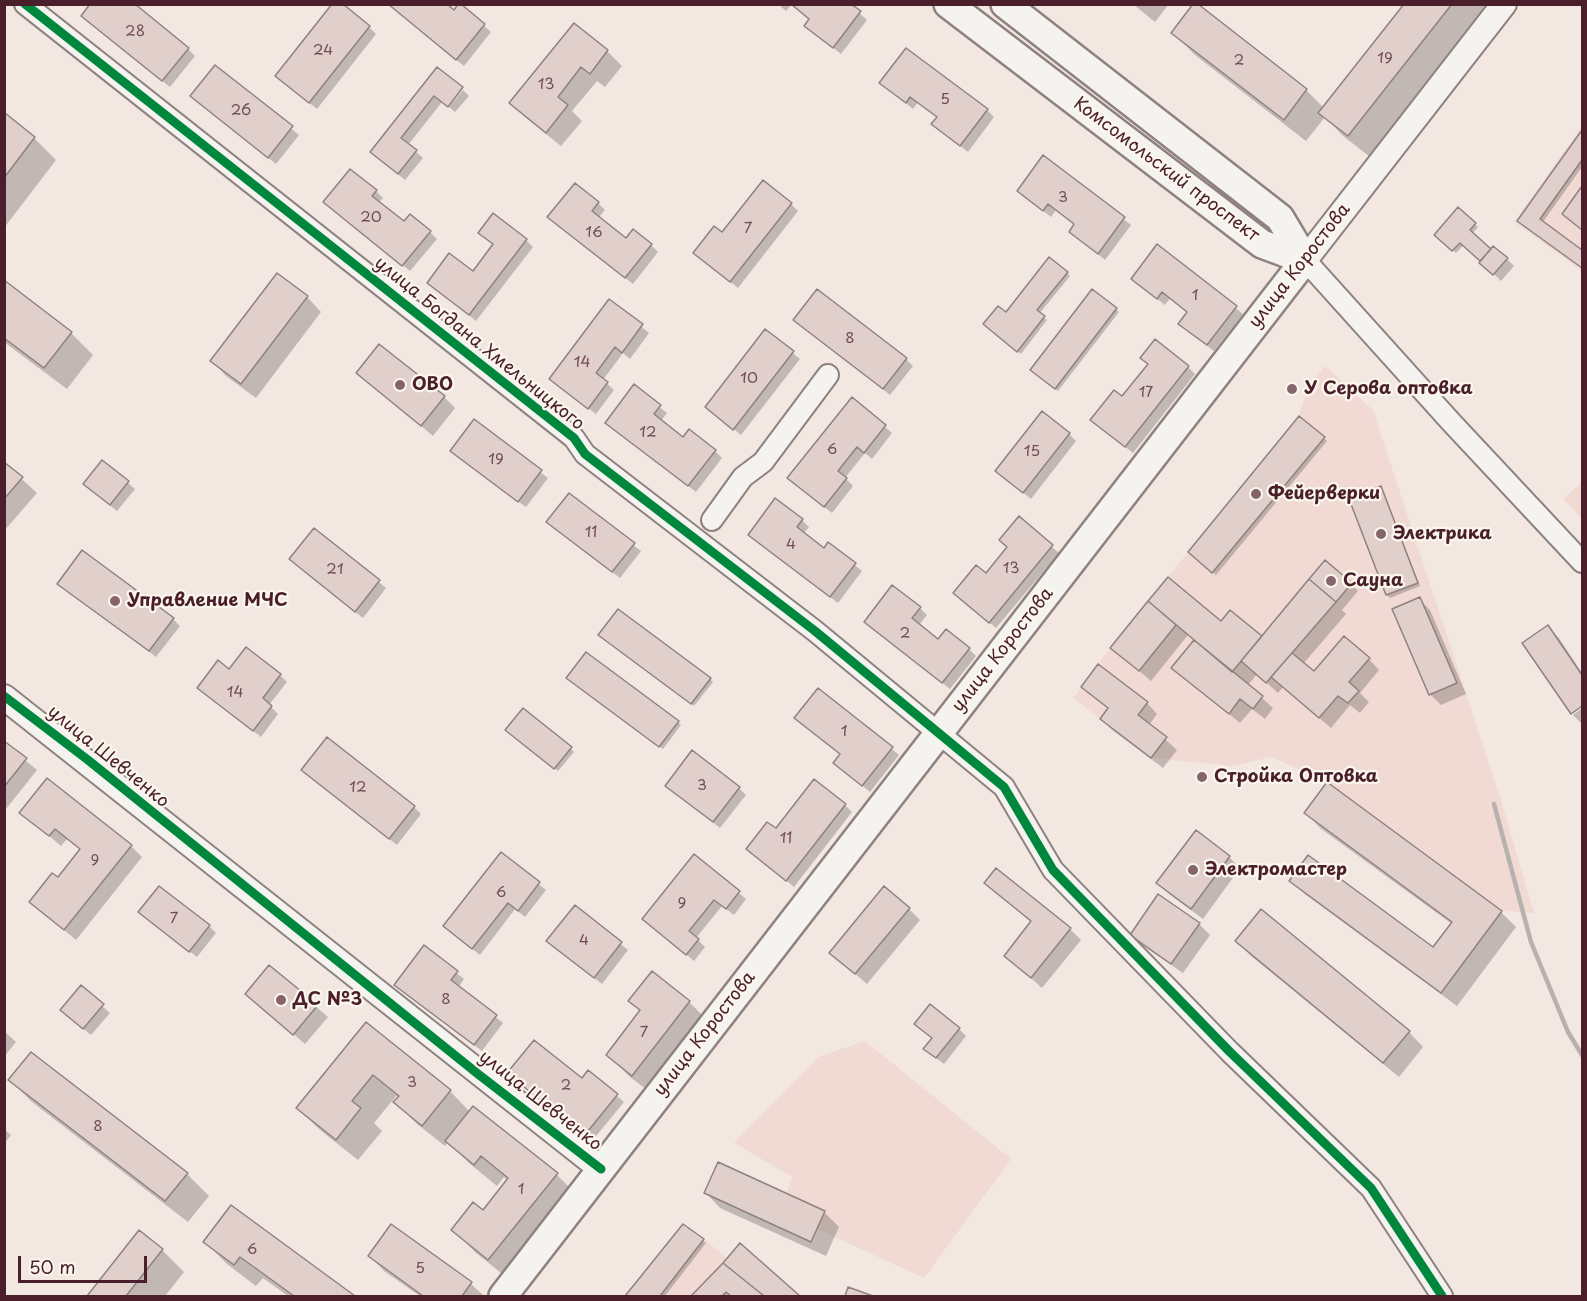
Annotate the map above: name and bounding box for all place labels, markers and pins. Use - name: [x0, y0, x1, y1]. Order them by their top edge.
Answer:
- place label: ОВО: [412, 374, 453, 396]
- marker: ОВО: [393, 378, 407, 392]
- place label: У Серова оптовка: [1304, 378, 1473, 400]
- marker: У Серова оптовка: [1285, 382, 1299, 396]
- place label: Фейерверки: [1268, 483, 1380, 505]
- marker: Фейерверки: [1249, 487, 1263, 501]
- place label: Электрика: [1393, 523, 1492, 545]
- marker: Электрика: [1374, 527, 1388, 541]
- place label: Сауна: [1343, 570, 1403, 592]
- marker: Сауна: [1324, 574, 1338, 588]
- place label: Управление МЧС: [127, 590, 288, 612]
- marker: Управление МЧС: [108, 594, 122, 608]
- place label: Стройка Оптовка: [1214, 766, 1378, 788]
- marker: Стройка Оптовка: [1195, 770, 1209, 784]
- place label: Электромастер: [1205, 859, 1347, 881]
- marker: Электромастер: [1186, 863, 1200, 877]
- place label: ДС №3: [293, 989, 362, 1011]
- marker: ДС №3: [274, 993, 288, 1007]

